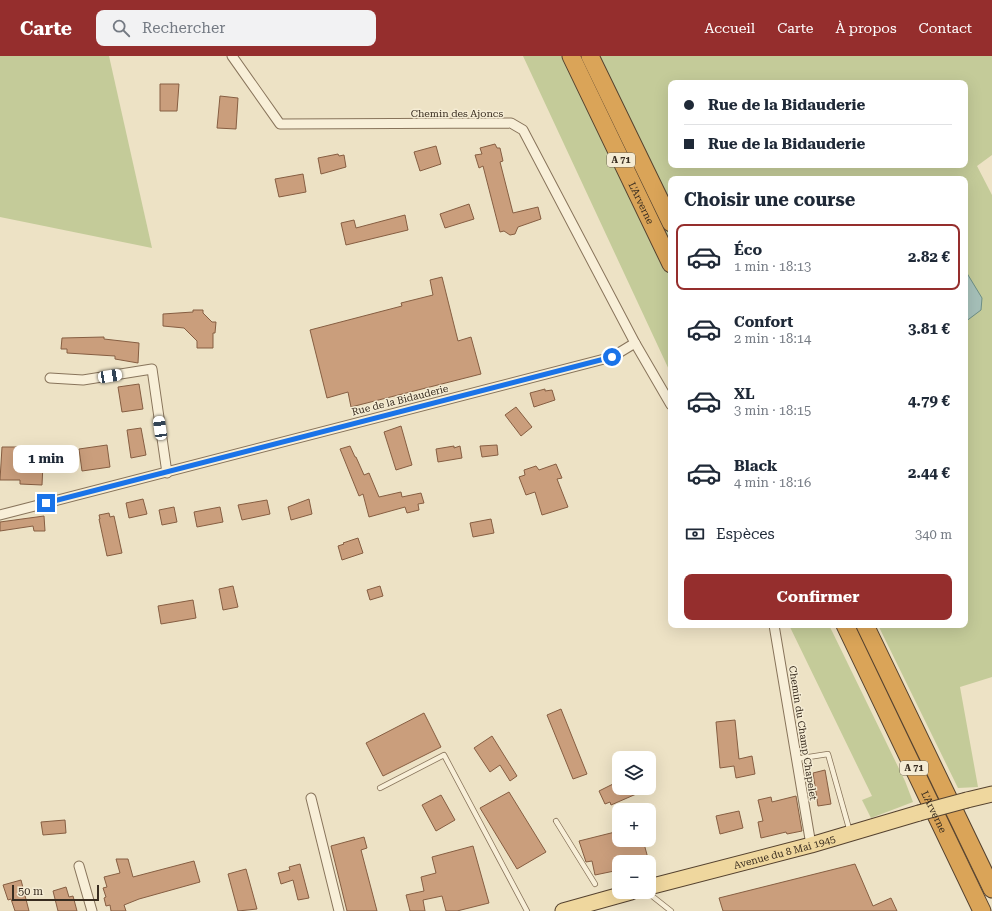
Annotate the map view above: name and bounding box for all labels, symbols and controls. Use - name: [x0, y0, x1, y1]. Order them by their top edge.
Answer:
- search box: [96, 10, 376, 46]
- text: Carte: [20, 17, 72, 40]
- icon: search: [110, 17, 132, 39]
- text: Rechercher: [142, 19, 225, 37]
- text: Accueil: [704, 20, 755, 36]
- text: Carte: [777, 20, 814, 36]
- text: À propos: [836, 20, 897, 36]
- text: Contact: [919, 20, 972, 36]
- text: Rue de la Bidauderie: [708, 96, 865, 114]
- street label: Chemin des Ajoncs: [411, 108, 504, 119]
- text: Rue de la Bidauderie: [708, 135, 865, 153]
- road number: A 71: [607, 153, 635, 167]
- street label: L'Arverne: [627, 180, 657, 226]
- text: Choisir une course: [684, 189, 855, 210]
- icon: car: [686, 239, 722, 275]
- text: Éco: [734, 241, 762, 259]
- text: 2.82 €: [908, 248, 950, 266]
- text: 1 min · 18:13: [734, 259, 811, 274]
- icon: car: [686, 311, 722, 347]
- text: Confort: [734, 313, 793, 331]
- text: 3.81 €: [908, 320, 950, 338]
- text: 2 min · 18:14: [734, 331, 811, 346]
- route start: [603, 348, 621, 366]
- car: [97, 368, 123, 384]
- street label: Rue de la Bidauderie: [351, 383, 450, 417]
- icon: car: [686, 383, 722, 419]
- text: XL: [734, 385, 755, 403]
- text: 4.79 €: [908, 392, 950, 410]
- text: 3 min · 18:15: [734, 403, 811, 418]
- car: [152, 415, 168, 441]
- callout: 1 min: [13, 445, 79, 473]
- text: 1 min: [28, 451, 64, 466]
- icon: car: [686, 455, 722, 491]
- text: Black: [734, 457, 777, 475]
- text: 2.44 €: [908, 464, 950, 482]
- text: 4 min · 18:16: [734, 475, 811, 490]
- route end: [37, 494, 55, 512]
- icon: cash: [684, 523, 706, 545]
- text: Espèces: [716, 525, 775, 543]
- text: 340 m: [915, 527, 952, 542]
- button: Confirmer: [684, 574, 952, 620]
- street label: Chemin du Champ Chapelet: [787, 665, 819, 801]
- map controls: [612, 751, 656, 899]
- button: layers: [612, 751, 656, 795]
- road number: A 71: [900, 761, 928, 775]
- street label: L'Arverne: [920, 789, 949, 835]
- button: +: [612, 803, 656, 847]
- street label: Avenue du 8 Mai 1945: [732, 832, 837, 870]
- button: −: [612, 855, 656, 899]
- scale bar: [12, 883, 99, 902]
- text: 50 m: [18, 885, 43, 898]

